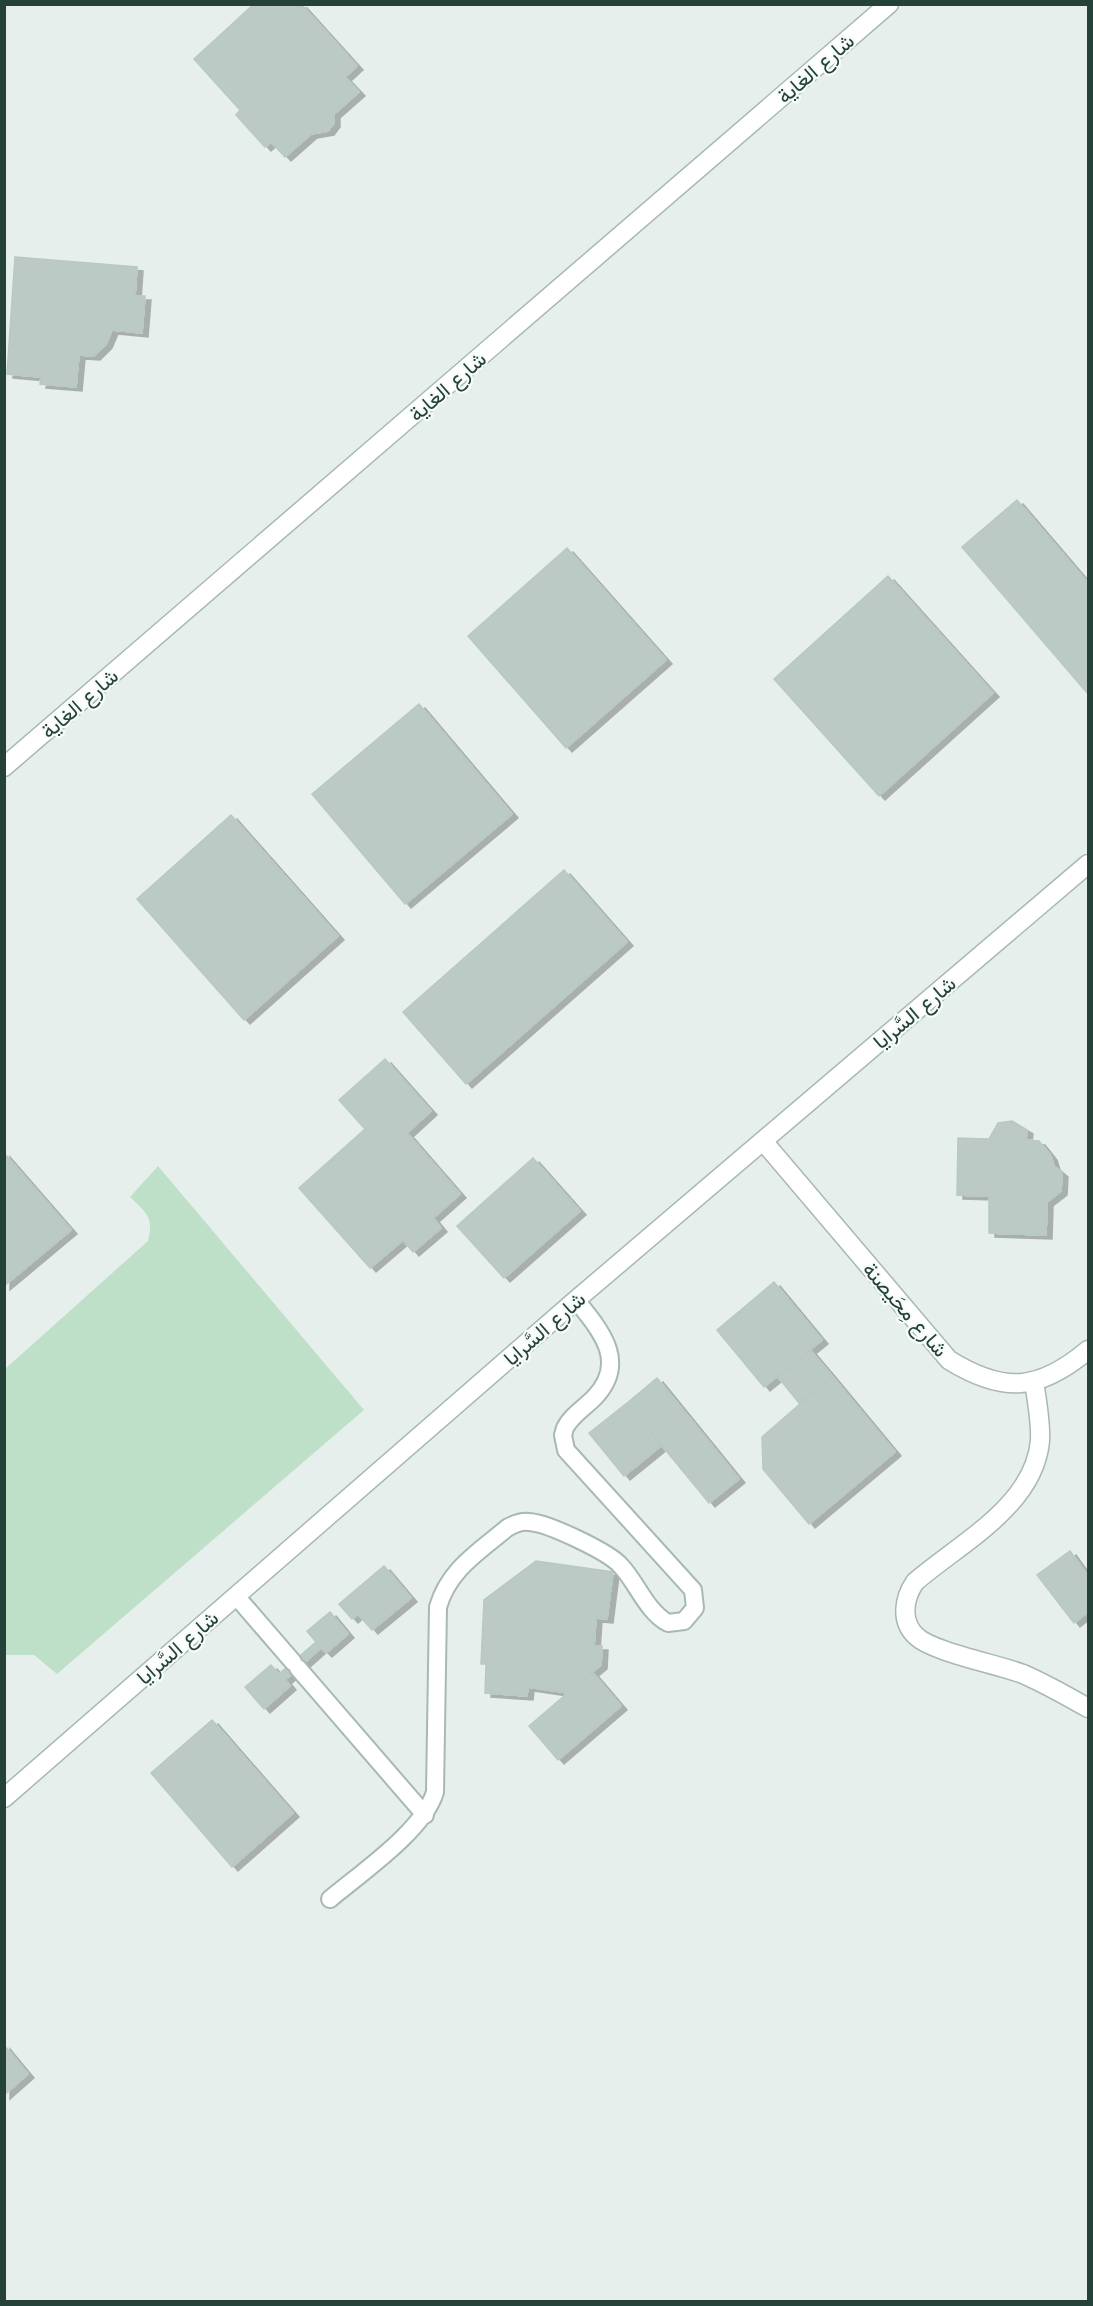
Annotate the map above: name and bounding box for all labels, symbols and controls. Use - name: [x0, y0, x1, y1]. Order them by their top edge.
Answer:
- street label: شارع الغاية: [771, 27, 860, 110]
- street label: شارع الغاية: [403, 345, 492, 428]
- street label: شارع الغاية: [35, 662, 124, 745]
- street label: شارع السَّرايا: [867, 970, 962, 1056]
- street label: شارع مِحَيصنة: [856, 1256, 954, 1363]
- street label: شارع السَّرايا: [498, 1285, 592, 1372]
- street label: شارع السَّرايا: [131, 1604, 225, 1691]

